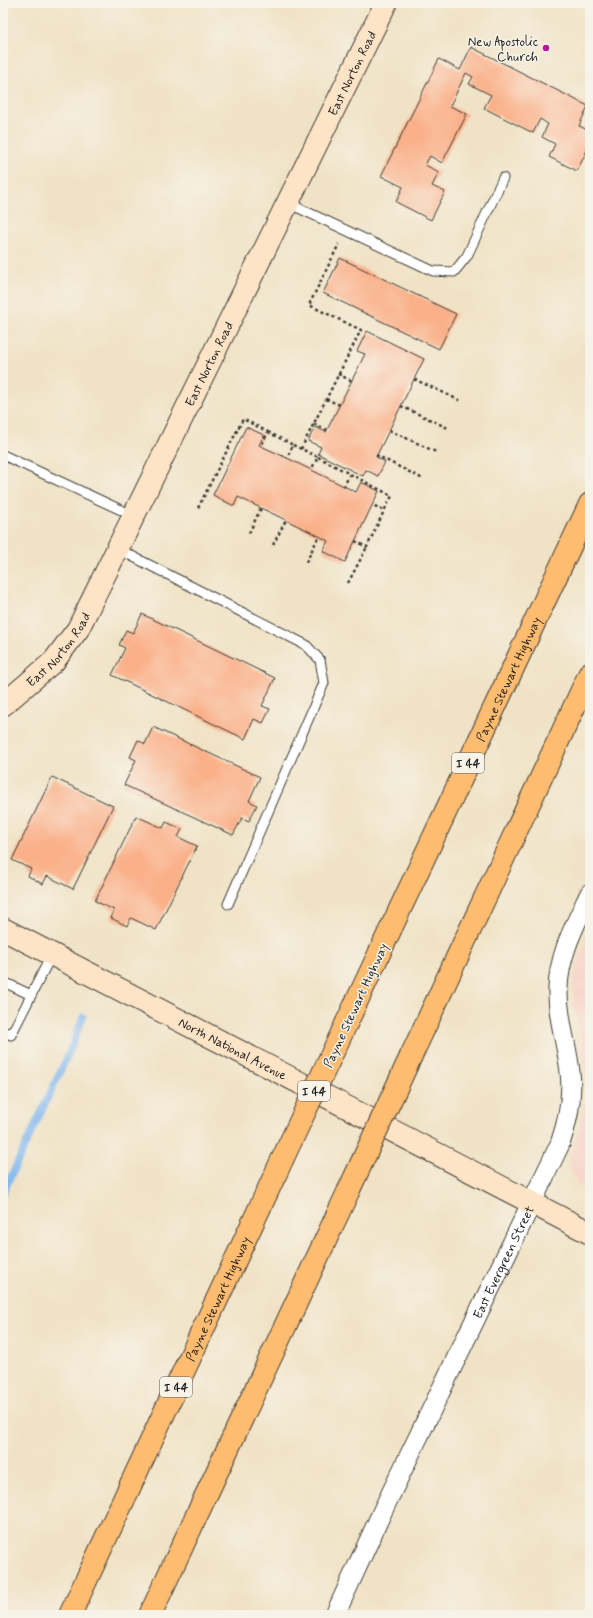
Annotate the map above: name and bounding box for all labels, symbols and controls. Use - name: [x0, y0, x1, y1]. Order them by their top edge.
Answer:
- street label: East Norton Road: [325, 28, 381, 119]
- place label: New Apostolic Church: [468, 34, 538, 66]
- marker: New Apostolic Church: [541, 43, 551, 53]
- street label: East Norton Road: [182, 319, 238, 410]
- street label: East Norton Road: [23, 610, 95, 691]
- street label: Payne Stewart Highway: [473, 614, 546, 745]
- road number: I 44: [452, 753, 484, 773]
- street label: Payne Stewart Highway: [320, 941, 393, 1071]
- street label: North National Avenue: [175, 1014, 289, 1085]
- road number: I 44: [298, 1081, 330, 1101]
- street label: East Evergreen Street: [470, 1203, 539, 1322]
- street label: Payne Stewart Highway: [182, 1234, 255, 1364]
- road number: I 44: [160, 1377, 192, 1397]

